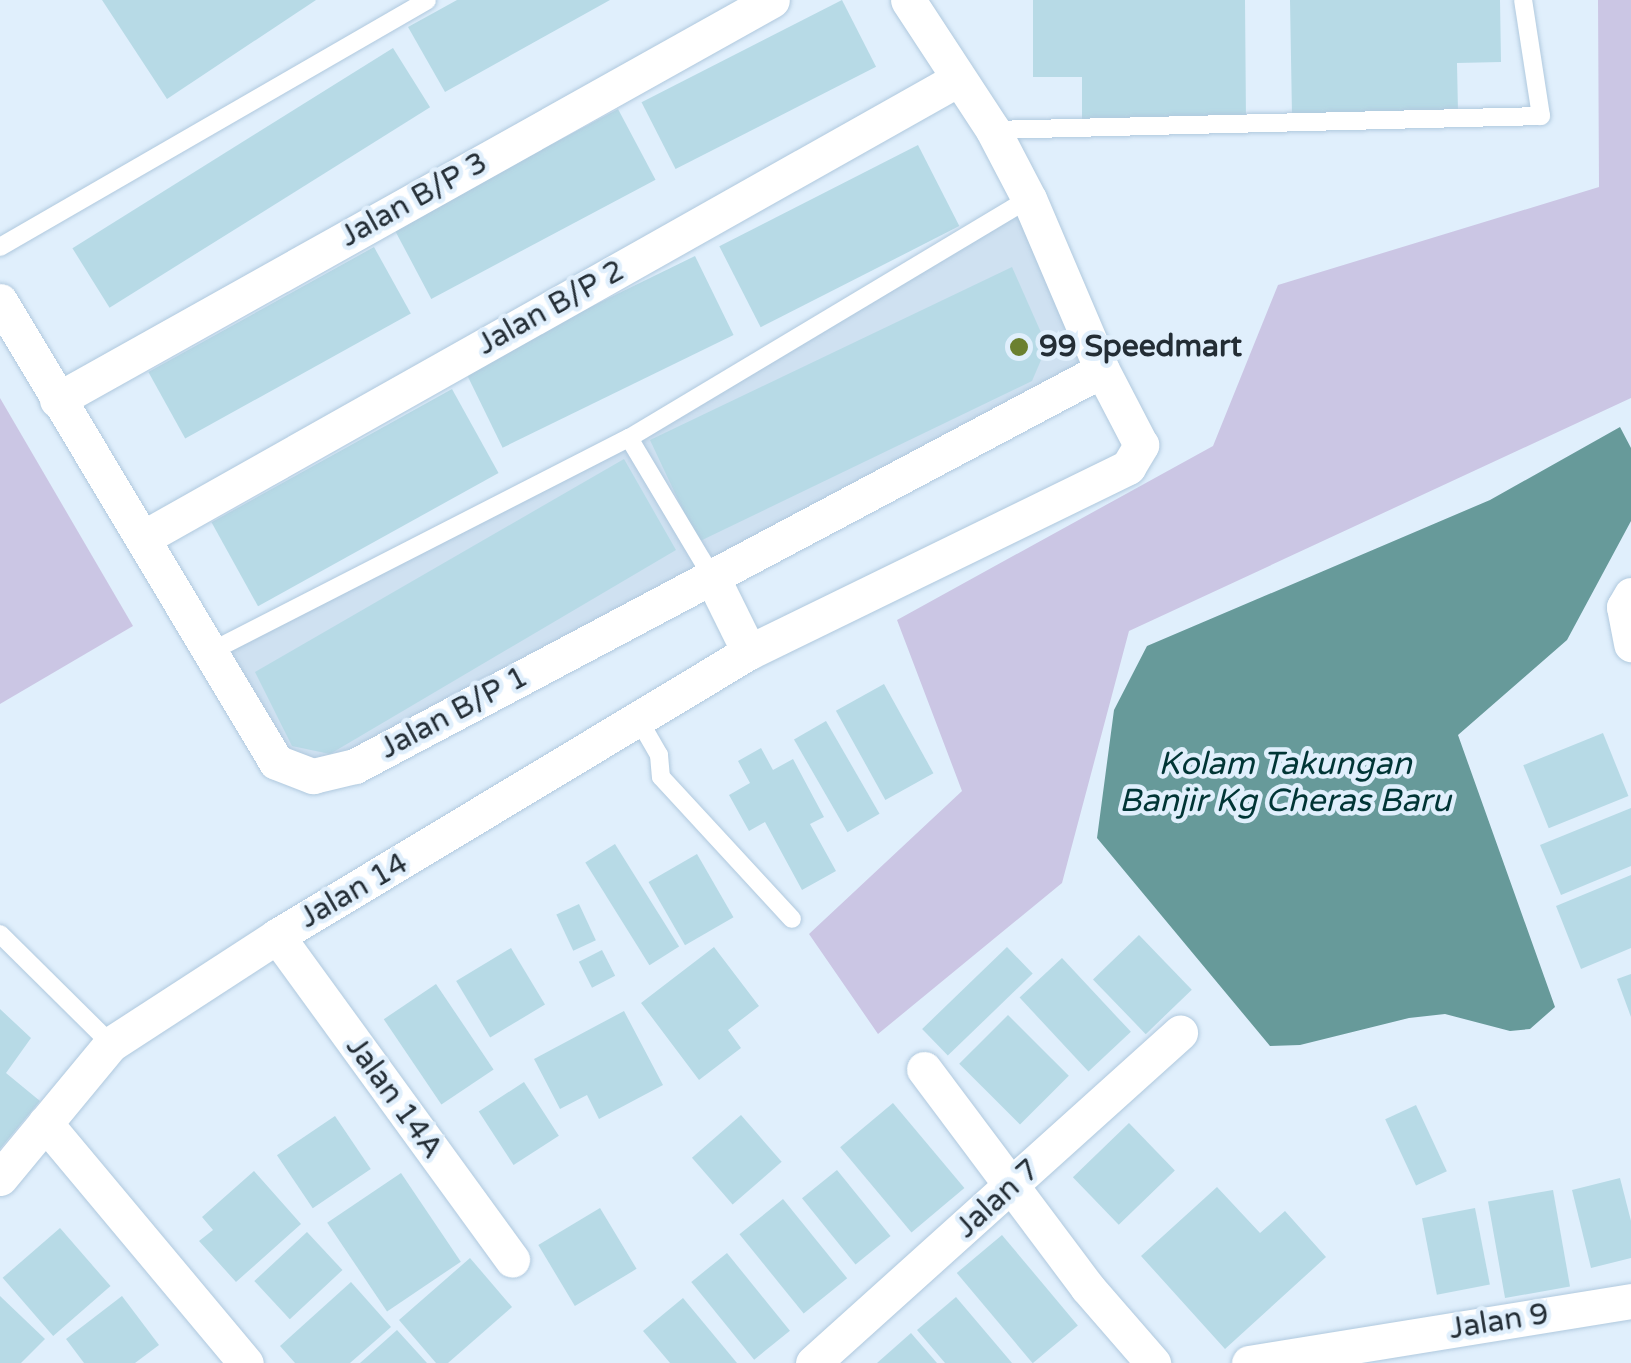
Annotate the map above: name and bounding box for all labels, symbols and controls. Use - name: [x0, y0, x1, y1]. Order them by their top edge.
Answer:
- street label: Jalan B/P 3: [334, 145, 494, 255]
- street label: Jalan B/P 2: [471, 253, 631, 363]
- place label: 99 Speedmart: [1039, 329, 1242, 365]
- marker: 99 Speedmart: [1008, 336, 1030, 358]
- street label: Jalan B/P 1: [374, 659, 534, 767]
- water label: Kolam Takungan Banjir Kg Cheras Baru: [1119, 746, 1451, 821]
- street label: Jalan 14: [294, 846, 414, 936]
- street label: Jalan 14A: [338, 1030, 450, 1166]
- street label: Jalan 7: [949, 1152, 1047, 1246]
- street label: Jalan 9: [1447, 1296, 1551, 1348]

